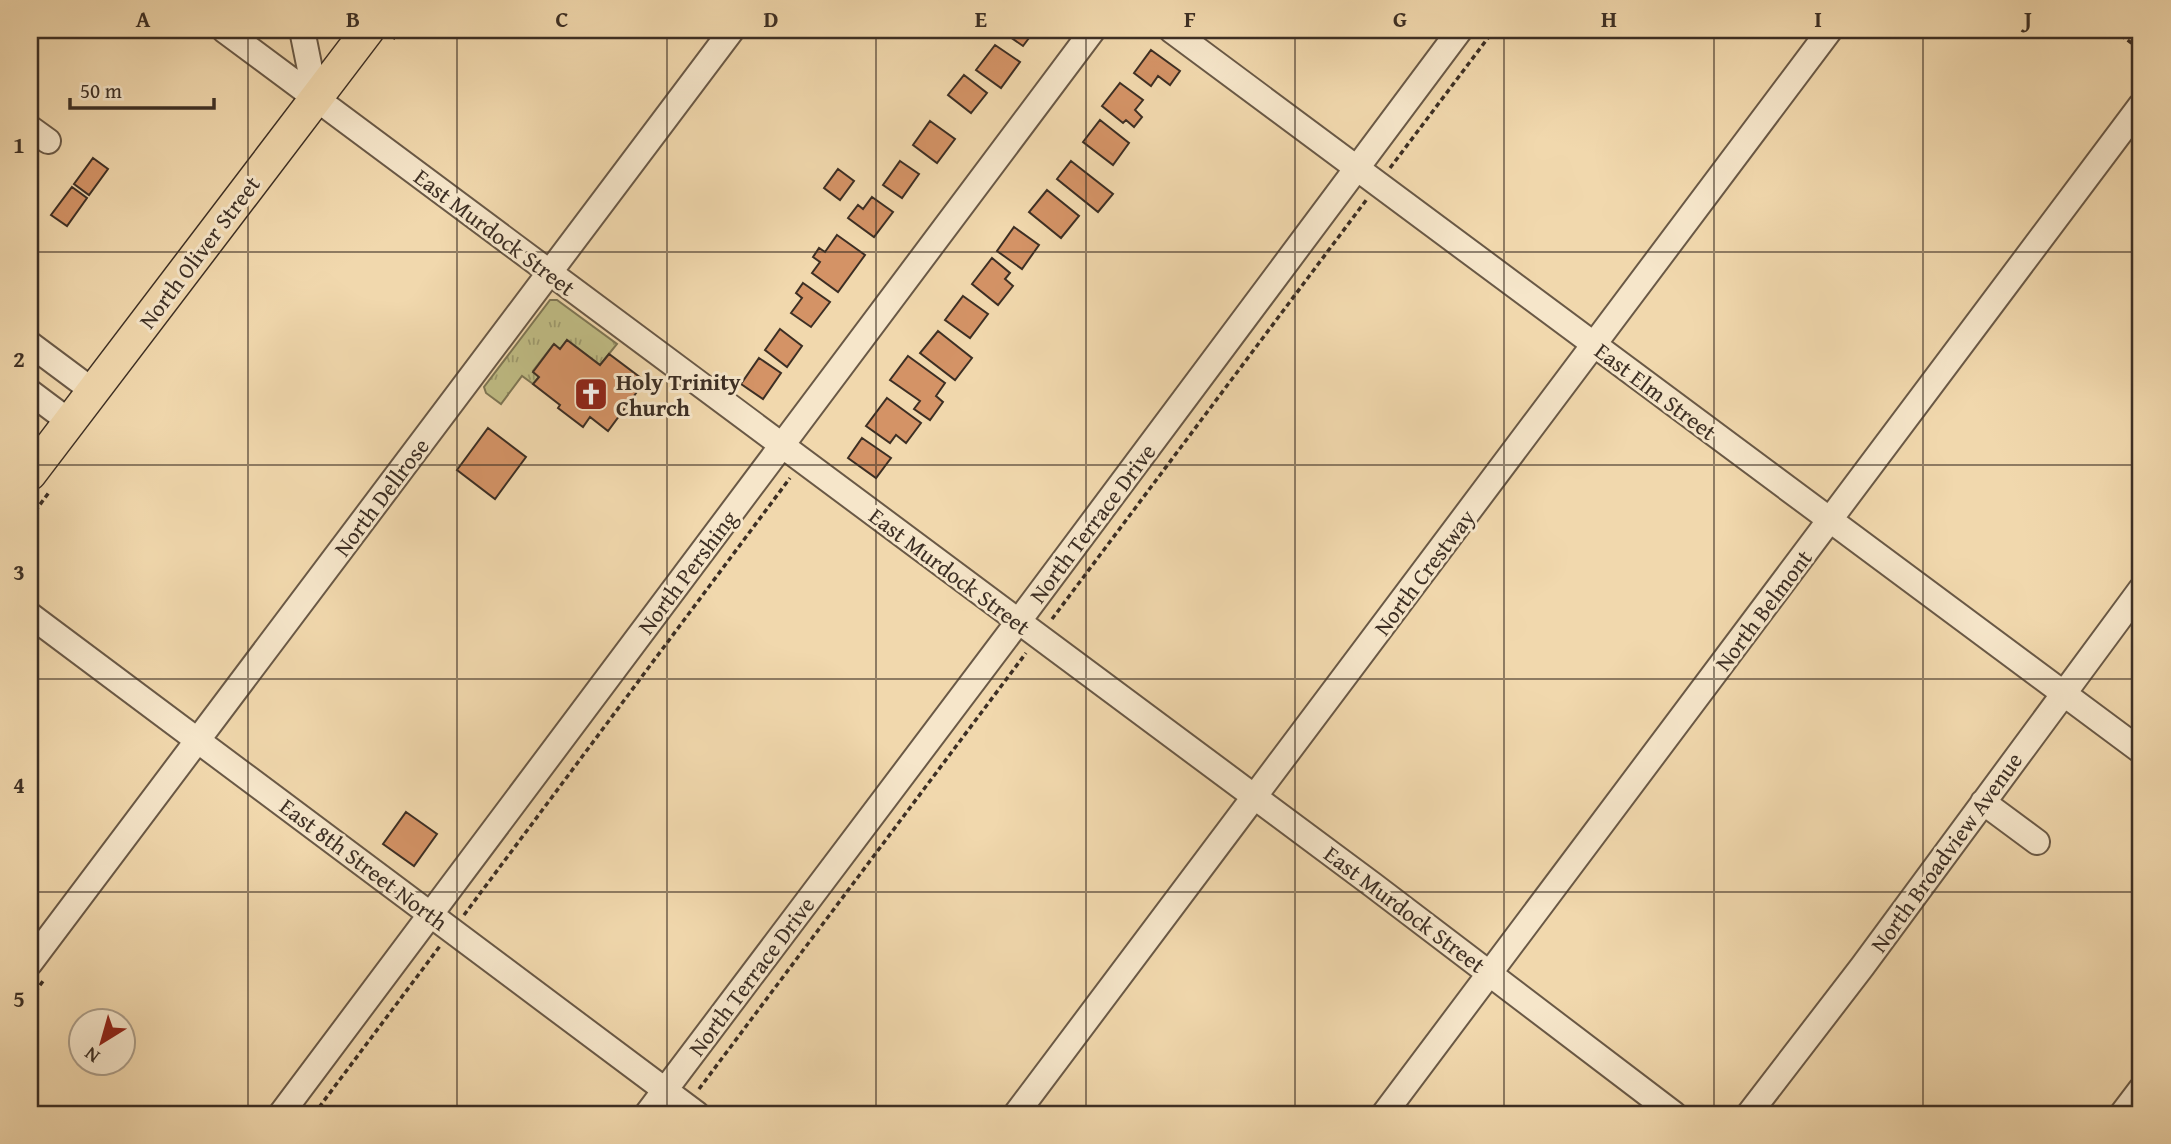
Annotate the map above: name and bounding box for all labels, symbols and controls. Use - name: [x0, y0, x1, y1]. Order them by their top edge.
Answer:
- text: A: [136, 2, 151, 35]
- text: B: [346, 2, 360, 35]
- text: C: [555, 2, 569, 35]
- text: D: [764, 2, 779, 35]
- text: E: [975, 2, 987, 35]
- text: F: [1184, 2, 1196, 35]
- text: G: [1393, 2, 1407, 35]
- text: H: [1601, 2, 1617, 35]
- text: I: [1814, 2, 1822, 35]
- text: J: [2020, 2, 2032, 35]
- scale bar: [70, 66, 214, 110]
- text: 50 m: [80, 75, 122, 106]
- text: 1: [13, 128, 25, 161]
- street label: East Murdock Street: [408, 160, 582, 304]
- street label: North Oliver Street: [131, 169, 267, 335]
- street label: East Elm Street: [1588, 334, 1724, 448]
- text: 2: [13, 342, 25, 375]
- place label: Holy Trinity Church: [616, 365, 741, 424]
- church icon: Holy Trinity Church: [572, 375, 610, 413]
- street label: North Dellrose: [325, 431, 437, 563]
- street label: North Terrace Drive: [1021, 436, 1163, 610]
- street label: East Murdock Street: [863, 499, 1037, 643]
- street label: North Crestway: [1366, 502, 1483, 642]
- street label: North Pershing: [629, 503, 745, 641]
- street label: North Belmont: [1706, 542, 1820, 678]
- text: 3: [13, 555, 25, 588]
- street label: North Broadview Avenue: [1862, 745, 2030, 959]
- text: 4: [13, 768, 25, 801]
- street label: East 8th Street North: [273, 790, 455, 938]
- street label: East Murdock Street: [1318, 837, 1492, 981]
- street label: North Terrace Drive: [680, 889, 822, 1063]
- text: 5: [13, 982, 25, 1015]
- north arrow: [66, 1007, 136, 1078]
- text: N: [78, 1040, 105, 1071]

